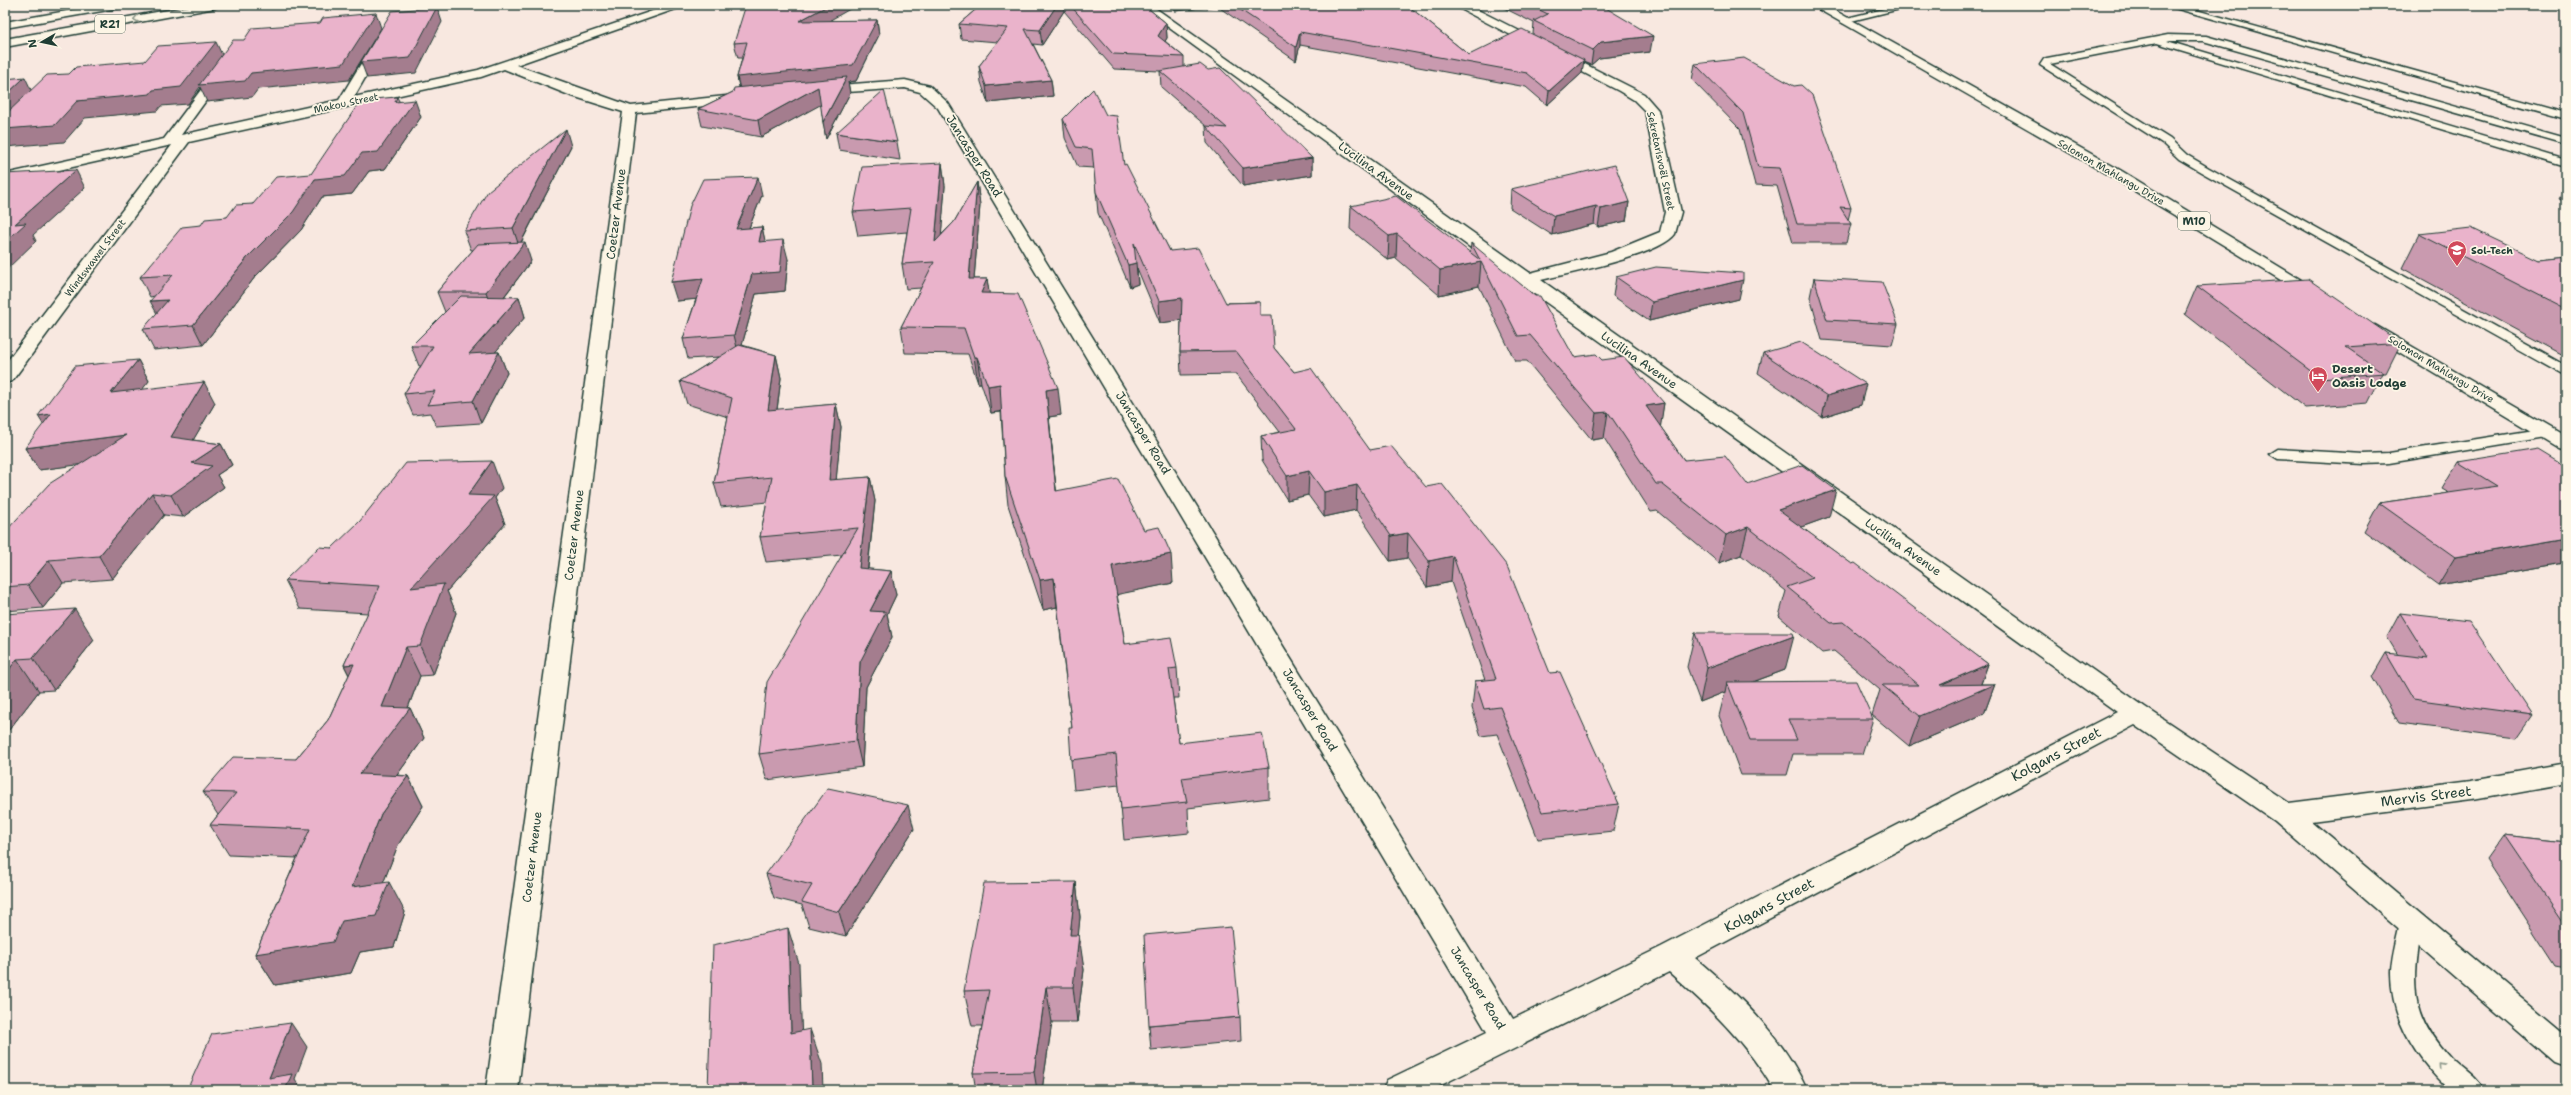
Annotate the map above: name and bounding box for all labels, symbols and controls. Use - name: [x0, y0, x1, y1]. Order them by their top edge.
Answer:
- one-way arrow: [133, 14, 139, 23]
- road number: R21: [95, 15, 125, 33]
- north arrow: [22, 22, 62, 62]
- text: N: [24, 38, 41, 49]
- street label: Makou Street: [313, 90, 379, 116]
- street label: Sekretarisvoël Street: [1644, 110, 1678, 212]
- street label: Jancasper Road: [942, 112, 1006, 200]
- street label: Solomon Mahlangu Drive: [2055, 136, 2167, 208]
- street label: Lucilina Avenue: [1335, 138, 1417, 204]
- street label: Coetzer Avenue: [602, 167, 630, 260]
- road number: M10: [2178, 212, 2210, 230]
- street label: Windswawel Street: [62, 217, 128, 299]
- school or university icon: Sol-Tech: [2446, 239, 2468, 267]
- place label: Sol-Tech: [2471, 244, 2513, 257]
- street label: Lucilina Avenue: [1598, 328, 1681, 392]
- street label: Solomon Mahlangu Drive: [2386, 332, 2497, 406]
- place label: Desert Oasis Lodge: [2332, 361, 2407, 391]
- hotel icon: Desert Oasis Lodge: [2307, 365, 2329, 393]
- street label: Jancasper Road: [1112, 389, 1174, 478]
- street label: Coetzer Avenue: [560, 488, 588, 581]
- street label: Lucilina Avenue: [1862, 515, 1945, 579]
- street label: Jancasper Road: [1279, 666, 1341, 755]
- street label: Kolgans Street: [2008, 723, 2104, 785]
- street label: Mervis Street: [2379, 781, 2473, 811]
- street label: Coetzer Avenue: [518, 810, 546, 903]
- street label: Kolgans Street: [1721, 874, 1817, 936]
- street label: Jancasper Road: [1447, 944, 1509, 1033]
- one-way arrow: [2439, 1062, 2446, 1069]

